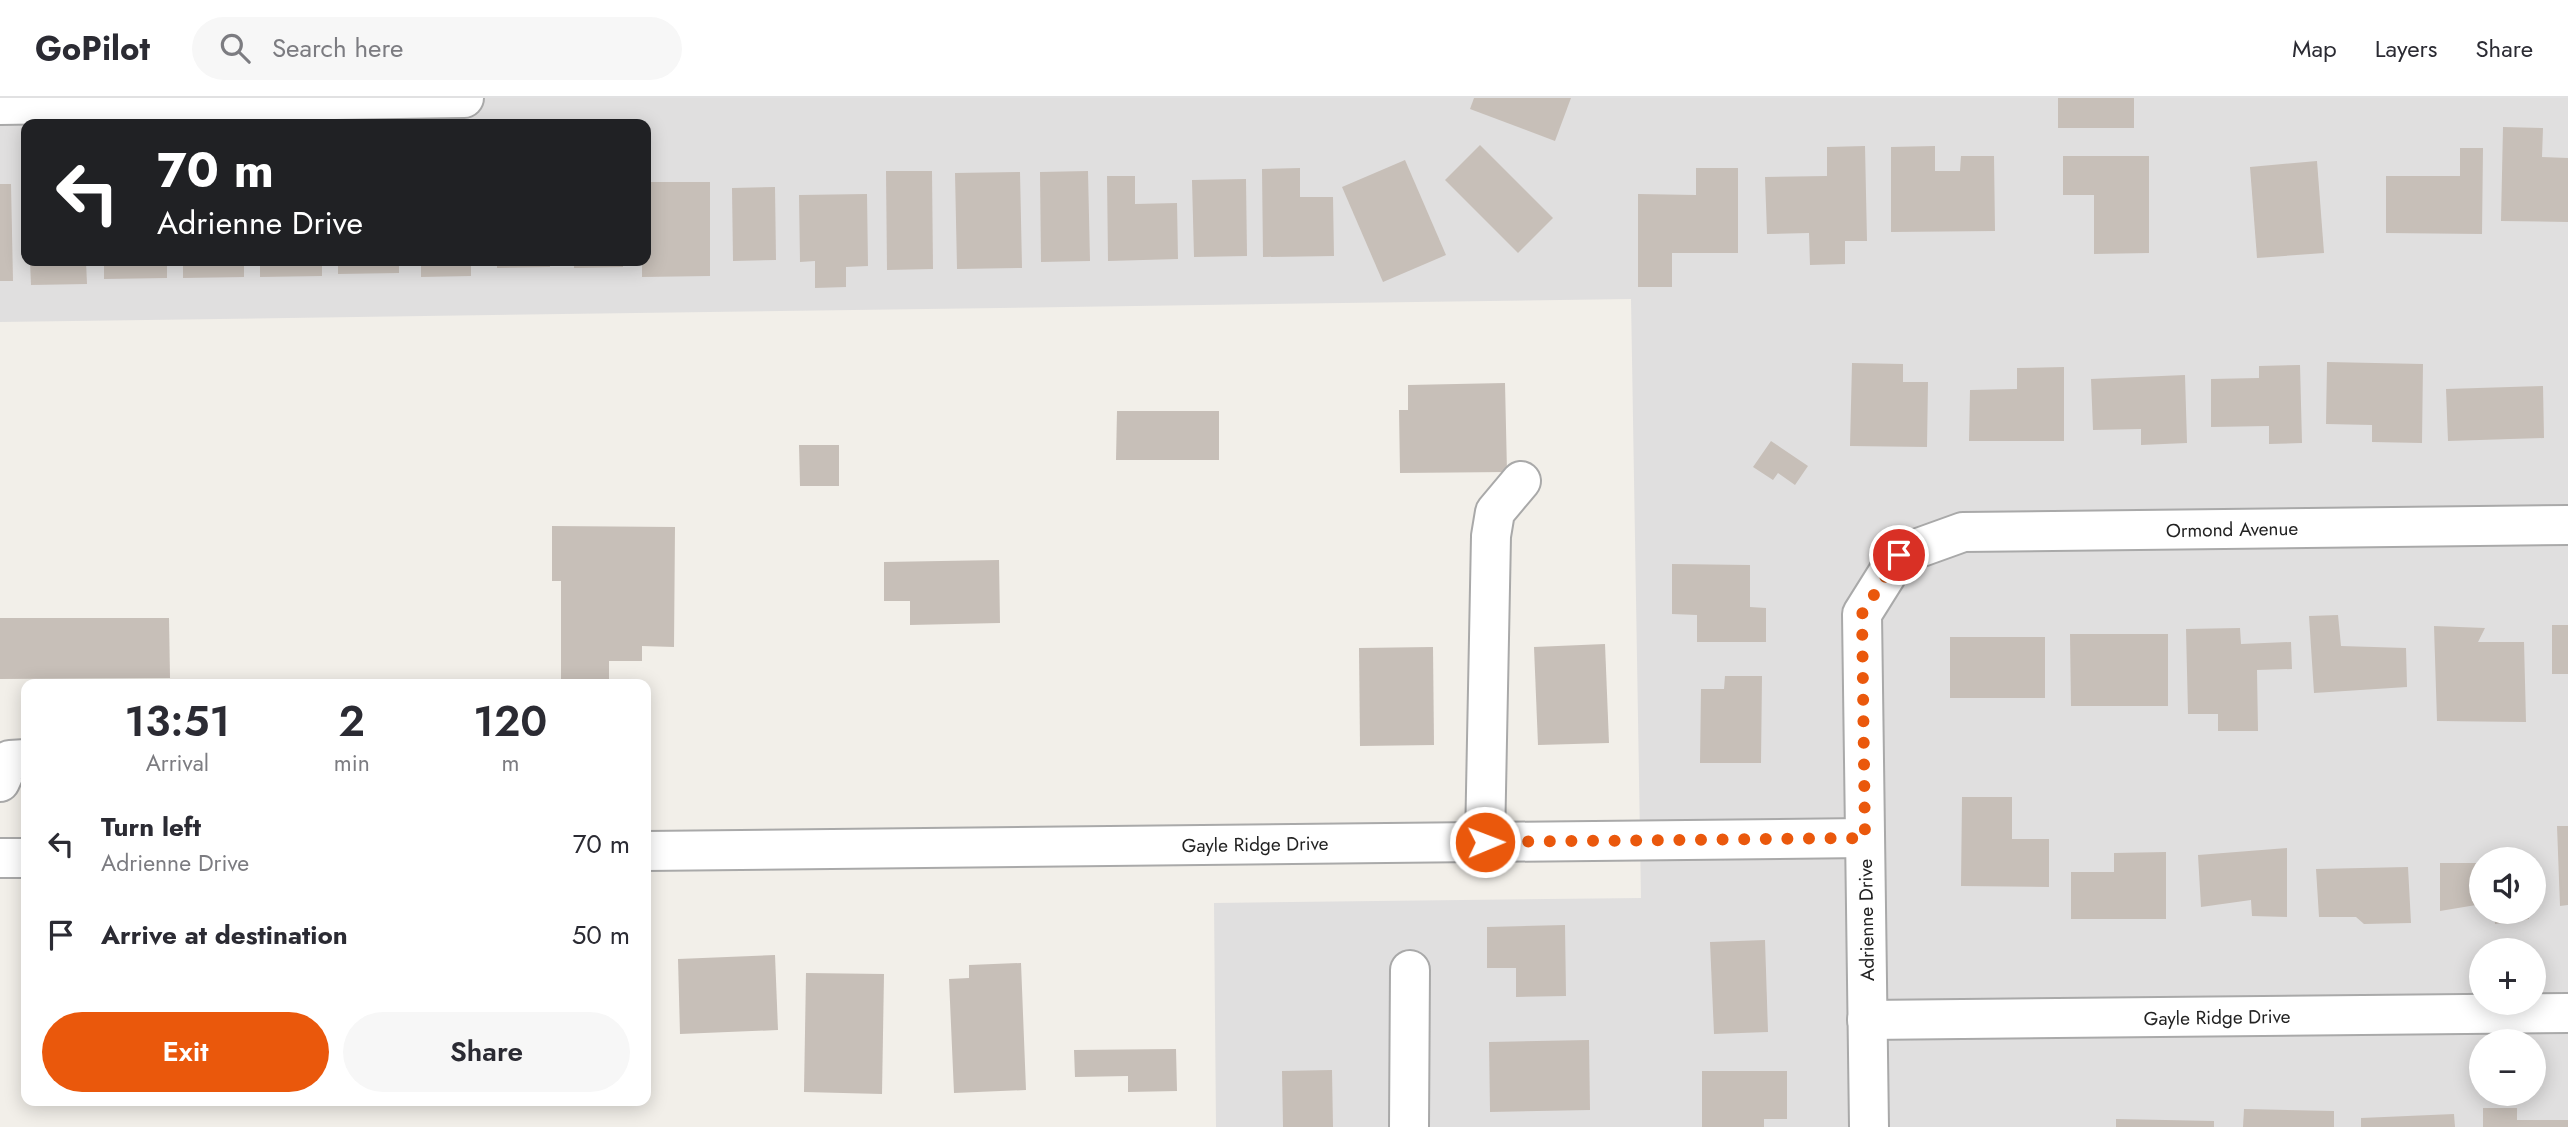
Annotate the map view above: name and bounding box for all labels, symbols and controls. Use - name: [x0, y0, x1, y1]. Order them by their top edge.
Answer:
- search box: [192, 17, 682, 80]
- text: GoPilot: [35, 25, 150, 72]
- icon: search: [216, 29, 254, 67]
- text: Search here: [272, 29, 403, 67]
- text: Map: [2292, 31, 2337, 66]
- text: Layers: [2375, 31, 2437, 66]
- text: Share: [2475, 31, 2533, 66]
- text: 70 m: [157, 135, 274, 205]
- icon: left: [42, 147, 133, 238]
- text: Adrienne Drive: [157, 200, 363, 246]
- street label: Ormond Avenue: [2166, 515, 2299, 544]
- pin: [1869, 525, 1929, 585]
- icon: arrive: [1880, 536, 1918, 574]
- text: 13:51: [125, 691, 230, 752]
- text: 2: [339, 691, 365, 752]
- text: 120: [473, 691, 547, 752]
- text: Arrival: [146, 746, 209, 780]
- text: min: [334, 746, 370, 780]
- text: m: [501, 746, 519, 780]
- position arrow: [1448, 805, 1522, 879]
- text: Turn left: [101, 808, 201, 846]
- icon: left: [42, 825, 80, 863]
- text: 70 m: [573, 825, 630, 863]
- street label: Gayle Ridge Drive: [1181, 830, 1329, 859]
- text: Adrienne Drive: [101, 846, 249, 880]
- map controls: [2469, 847, 2546, 1106]
- button: sound: [2469, 847, 2546, 924]
- street label: Adrienne Drive: [1852, 858, 1881, 981]
- icon: arrive: [42, 916, 80, 954]
- text: Arrive at destination: [101, 916, 348, 954]
- text: 50 m: [572, 916, 630, 954]
- button: +: [2469, 938, 2546, 1015]
- street label: Gayle Ridge Drive: [2143, 1003, 2291, 1032]
- button: Exit: [42, 1012, 329, 1092]
- button: Share: [343, 1012, 630, 1092]
- button: −: [2469, 1029, 2546, 1106]

